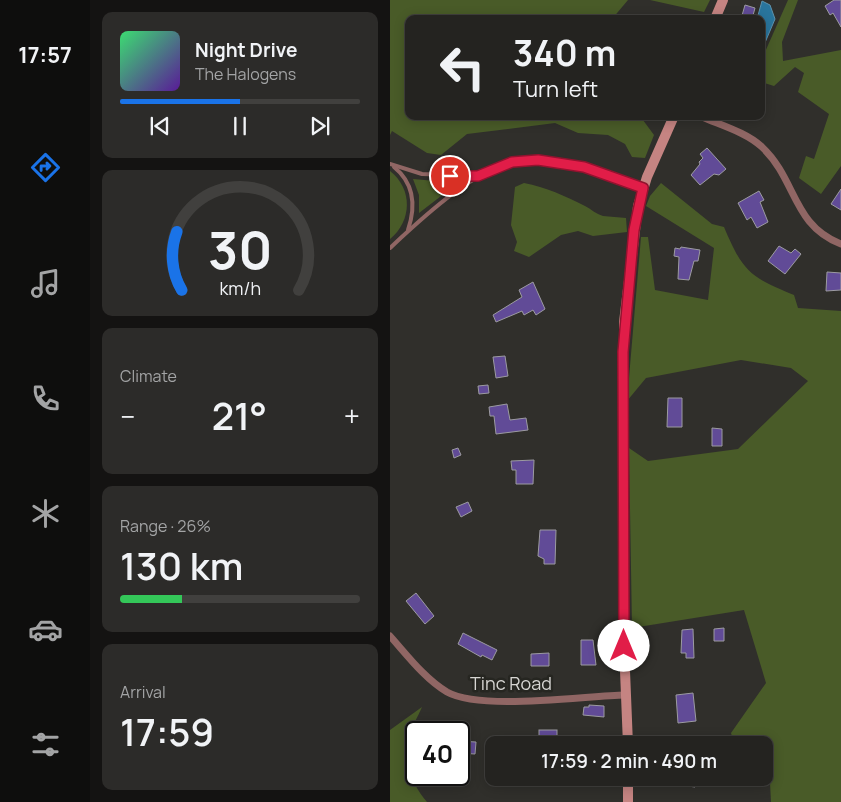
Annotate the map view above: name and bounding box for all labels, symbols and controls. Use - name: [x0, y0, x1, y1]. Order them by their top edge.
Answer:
- text: 340 m: [513, 29, 616, 77]
- icon: left: [430, 35, 495, 100]
- text: Night Drive: [195, 37, 297, 63]
- text: 17:57: [18, 40, 72, 70]
- text: The Halogens: [195, 63, 296, 85]
- text: Turn left: [513, 74, 598, 104]
- icon: previous: [146, 112, 174, 140]
- icon: pause: [226, 112, 254, 140]
- icon: next: [306, 112, 334, 140]
- icon: directions: [28, 150, 63, 185]
- pin: [429, 155, 471, 197]
- icon: arrive: [436, 162, 464, 190]
- text: 30: [208, 214, 272, 285]
- icon: music: [28, 266, 63, 301]
- text: km/h: [219, 276, 261, 300]
- text: Climate: [120, 365, 177, 387]
- icon: phone: [28, 381, 63, 416]
- text: 21°: [212, 389, 267, 441]
- text: −: [120, 397, 135, 435]
- text: +: [344, 397, 360, 435]
- icon: climate: [28, 496, 63, 531]
- text: Range · 26%: [120, 515, 211, 537]
- text: 130 km: [120, 539, 243, 591]
- icon: car: [28, 612, 63, 647]
- position arrow: [597, 619, 649, 671]
- street label: Tinc Road: [470, 671, 552, 695]
- text: Arrival: [120, 681, 166, 703]
- text: 17:59: [120, 705, 214, 757]
- speed limit sign: 40: [405, 721, 470, 786]
- icon: filters: [28, 727, 63, 762]
- text: 17:59 · 2 min · 490 m: [541, 748, 717, 774]

